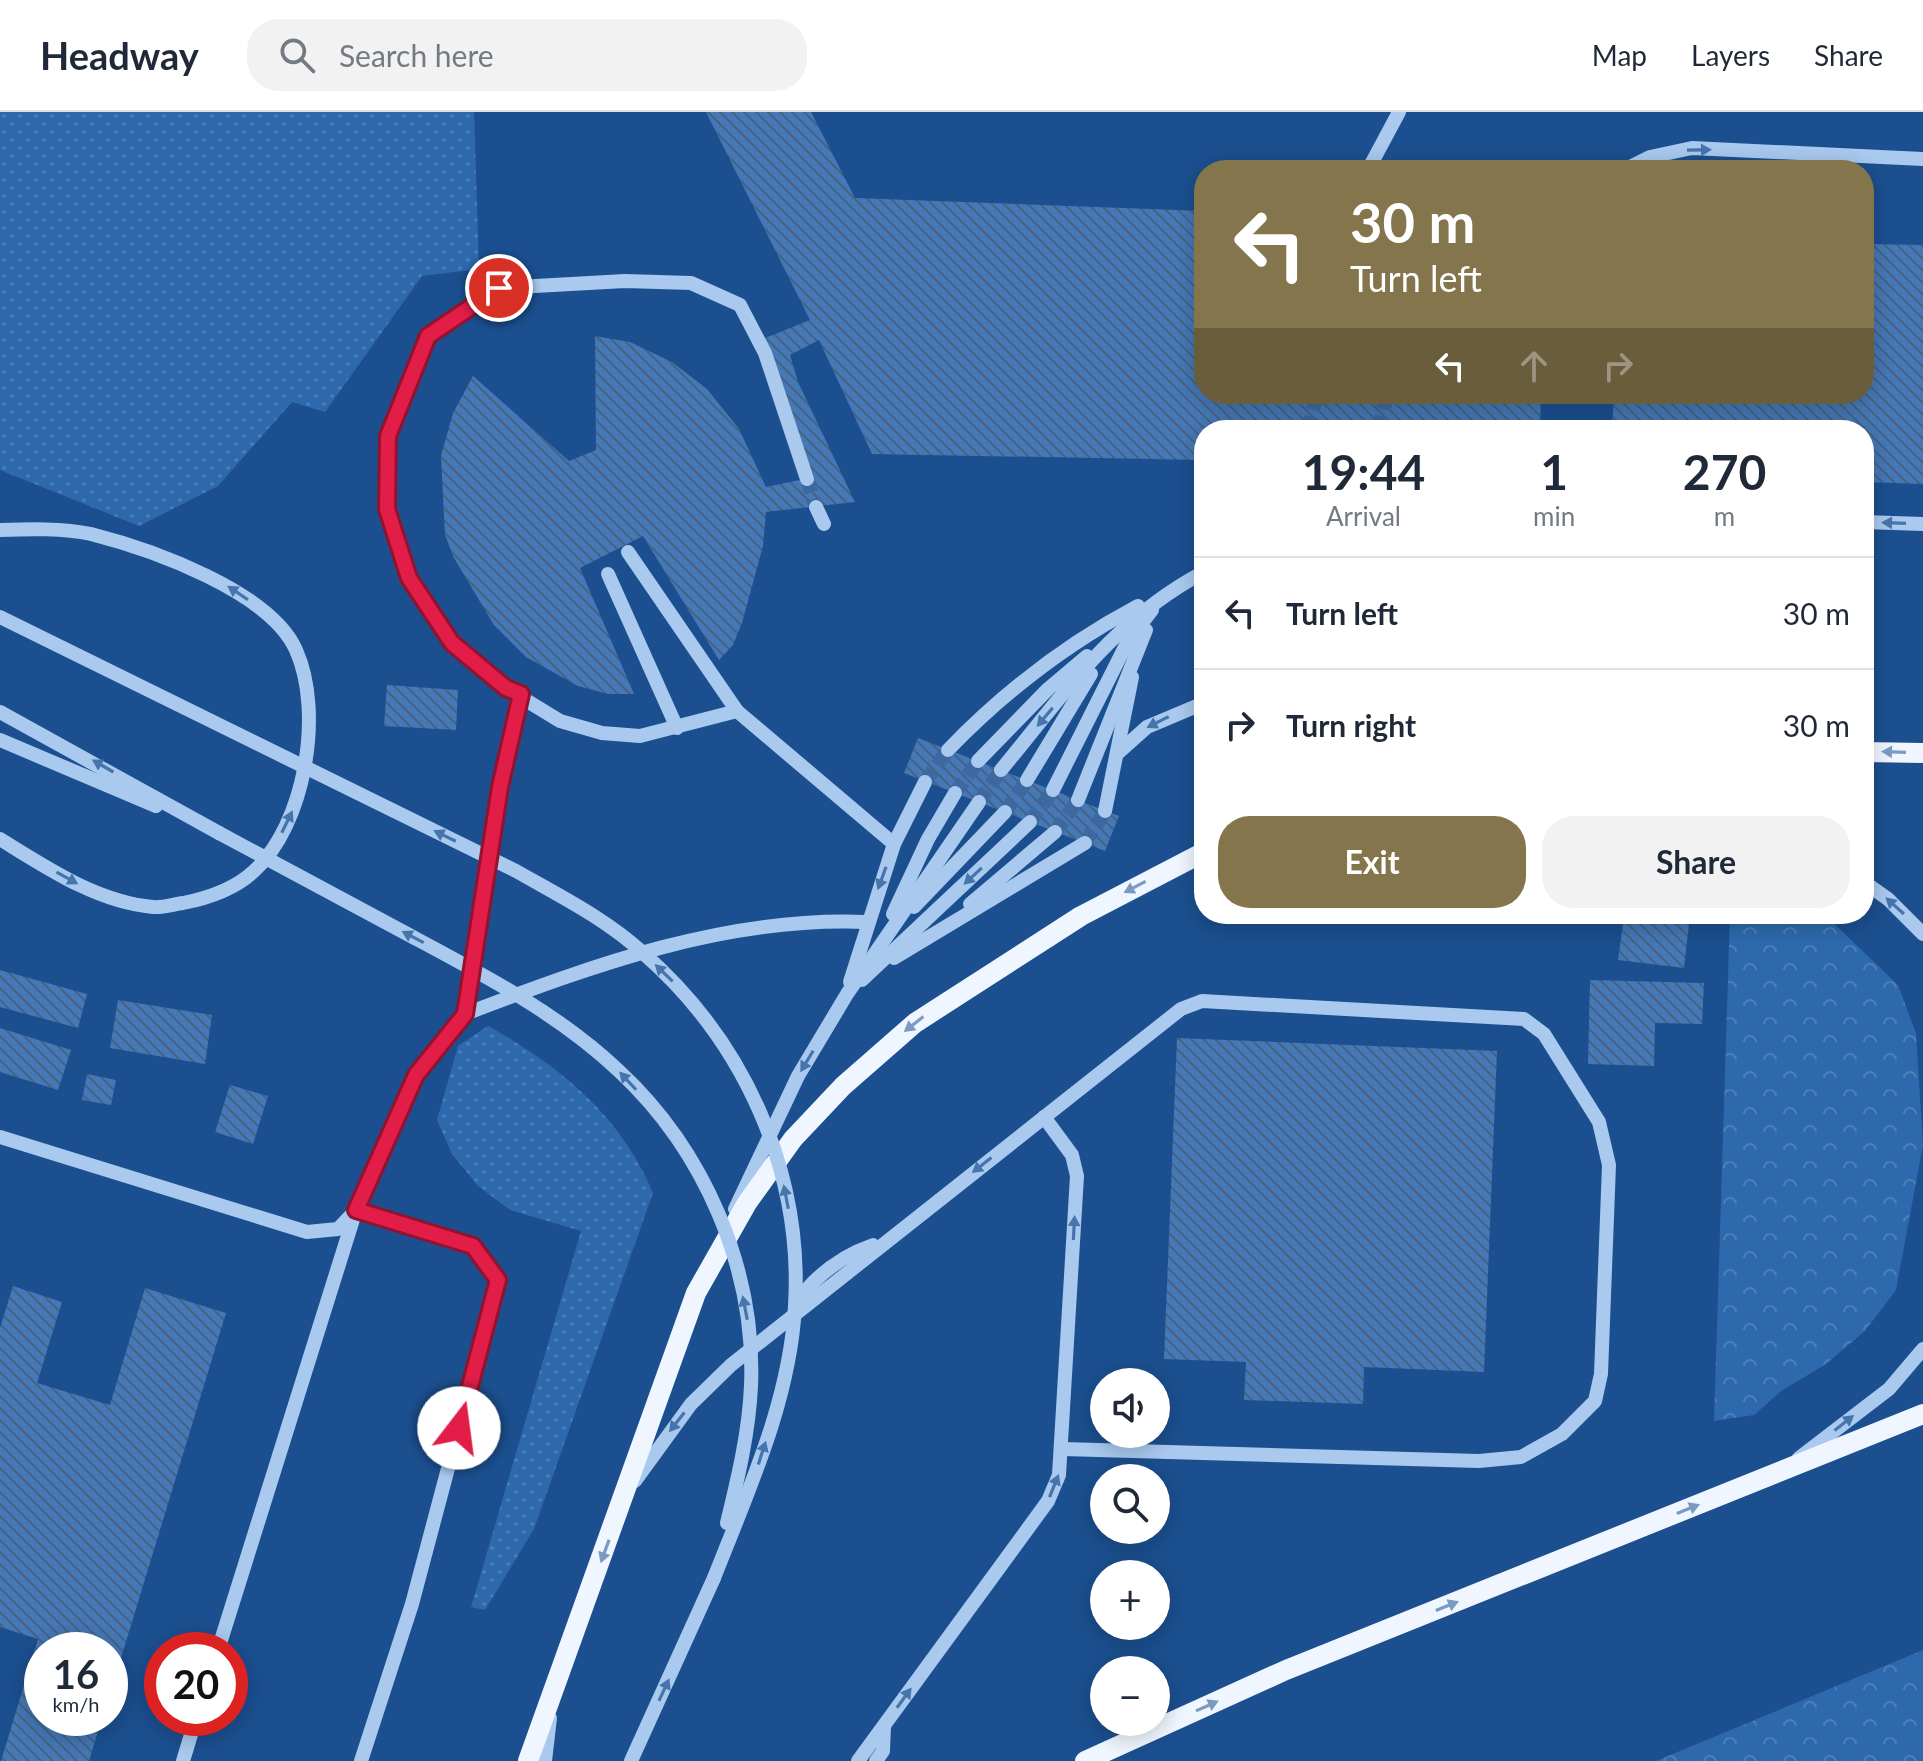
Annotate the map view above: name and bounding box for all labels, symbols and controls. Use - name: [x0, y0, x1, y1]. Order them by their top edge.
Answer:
- search box: [247, 19, 807, 91]
- text: Headway: [40, 32, 199, 78]
- icon: search: [275, 33, 319, 77]
- text: Search here: [339, 37, 494, 73]
- text: Map: [1592, 38, 1647, 72]
- text: Layers: [1691, 38, 1770, 72]
- text: Share: [1814, 38, 1883, 72]
- one-way arrow: [1687, 143, 1712, 156]
- text: 30 m: [1350, 188, 1475, 255]
- icon: left: [1218, 192, 1322, 296]
- pin: [465, 254, 533, 322]
- text: Turn left: [1350, 256, 1482, 300]
- icon: arrive: [477, 266, 521, 310]
- icon: left: [1428, 344, 1472, 388]
- icon: ahead: [1512, 344, 1556, 388]
- icon: right: [1596, 344, 1640, 388]
- text: 19:44: [1302, 443, 1425, 500]
- text: 1: [1540, 443, 1568, 500]
- text: 270: [1683, 443, 1766, 500]
- text: Arrival: [1326, 500, 1401, 532]
- text: min: [1533, 500, 1575, 532]
- text: m: [1714, 500, 1735, 532]
- one-way arrow: [1880, 516, 1906, 529]
- one-way arrow: [228, 586, 249, 601]
- icon: left: [1218, 591, 1262, 635]
- text: Turn left: [1286, 595, 1398, 631]
- text: 30 m: [1783, 595, 1850, 631]
- icon: right: [1218, 703, 1262, 747]
- one-way arrow: [1037, 707, 1054, 727]
- text: Turn right: [1286, 707, 1416, 743]
- text: 30 m: [1783, 707, 1850, 743]
- one-way arrow: [1146, 715, 1169, 729]
- one-way arrow: [1880, 746, 1906, 759]
- one-way arrow: [91, 759, 114, 773]
- one-way arrow: [280, 811, 294, 834]
- button: Exit: [1218, 816, 1526, 908]
- button: Share: [1542, 816, 1850, 908]
- one-way arrow: [433, 829, 456, 843]
- one-way arrow: [875, 866, 888, 890]
- one-way arrow: [964, 866, 983, 884]
- one-way arrow: [56, 871, 79, 885]
- one-way arrow: [1123, 881, 1146, 894]
- one-way arrow: [1886, 898, 1905, 916]
- one-way arrow: [401, 930, 424, 944]
- one-way arrow: [655, 964, 674, 982]
- one-way arrow: [904, 1016, 924, 1032]
- one-way arrow: [800, 1050, 814, 1072]
- one-way arrow: [620, 1071, 638, 1090]
- one-way arrow: [972, 1157, 992, 1173]
- one-way arrow: [779, 1185, 792, 1210]
- one-way arrow: [1068, 1215, 1081, 1240]
- one-way arrow: [739, 1295, 751, 1320]
- map controls: [1090, 1368, 1170, 1736]
- button: sound: [1090, 1368, 1170, 1448]
- position arrow: [417, 1386, 501, 1470]
- one-way arrow: [669, 1412, 685, 1432]
- one-way arrow: [1834, 1416, 1854, 1432]
- one-way arrow: [756, 1440, 769, 1464]
- button: search: [1090, 1464, 1170, 1544]
- one-way arrow: [1048, 1474, 1061, 1498]
- one-way arrow: [1676, 1502, 1700, 1515]
- one-way arrow: [598, 1539, 611, 1563]
- button: +: [1090, 1560, 1170, 1640]
- one-way arrow: [1435, 1599, 1459, 1612]
- speed limit sign: 20: [144, 1632, 248, 1736]
- text: 16: [53, 1650, 99, 1698]
- button: −: [1090, 1656, 1170, 1736]
- one-way arrow: [657, 1678, 671, 1702]
- one-way arrow: [896, 1687, 912, 1709]
- text: km/h: [53, 1692, 99, 1716]
- one-way arrow: [1195, 1699, 1219, 1713]

